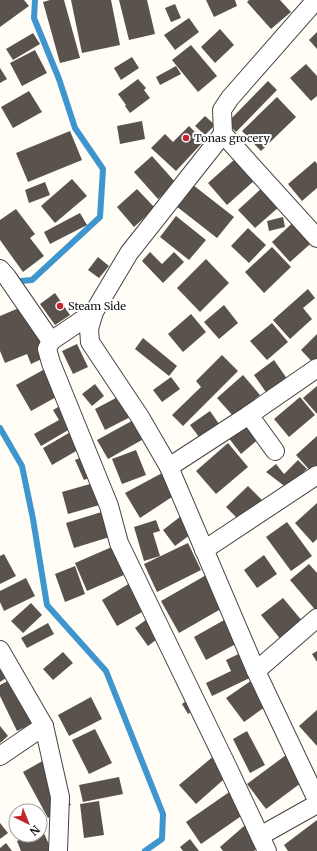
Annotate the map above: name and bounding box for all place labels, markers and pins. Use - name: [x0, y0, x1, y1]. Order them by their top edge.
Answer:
- place label: Tonas grocery: [194, 131, 270, 145]
- marker: Tonas grocery: [181, 133, 191, 143]
- place label: Steam Side: [68, 299, 126, 313]
- marker: Steam Side: [55, 301, 65, 311]

